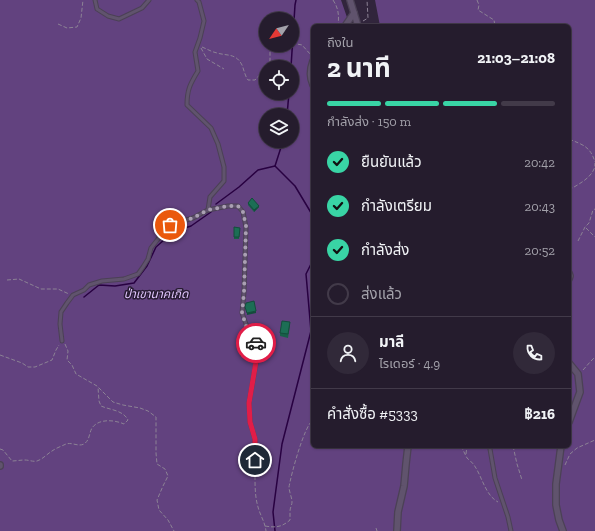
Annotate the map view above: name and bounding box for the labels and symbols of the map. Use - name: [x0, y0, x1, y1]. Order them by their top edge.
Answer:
- north arrow: [259, 12, 299, 52]
- pin: [153, 208, 187, 242]
- park label: ป่าเขานาคเกิด: [124, 287, 189, 301]
- courier: [236, 323, 276, 363]
- pin: [238, 443, 272, 477]

